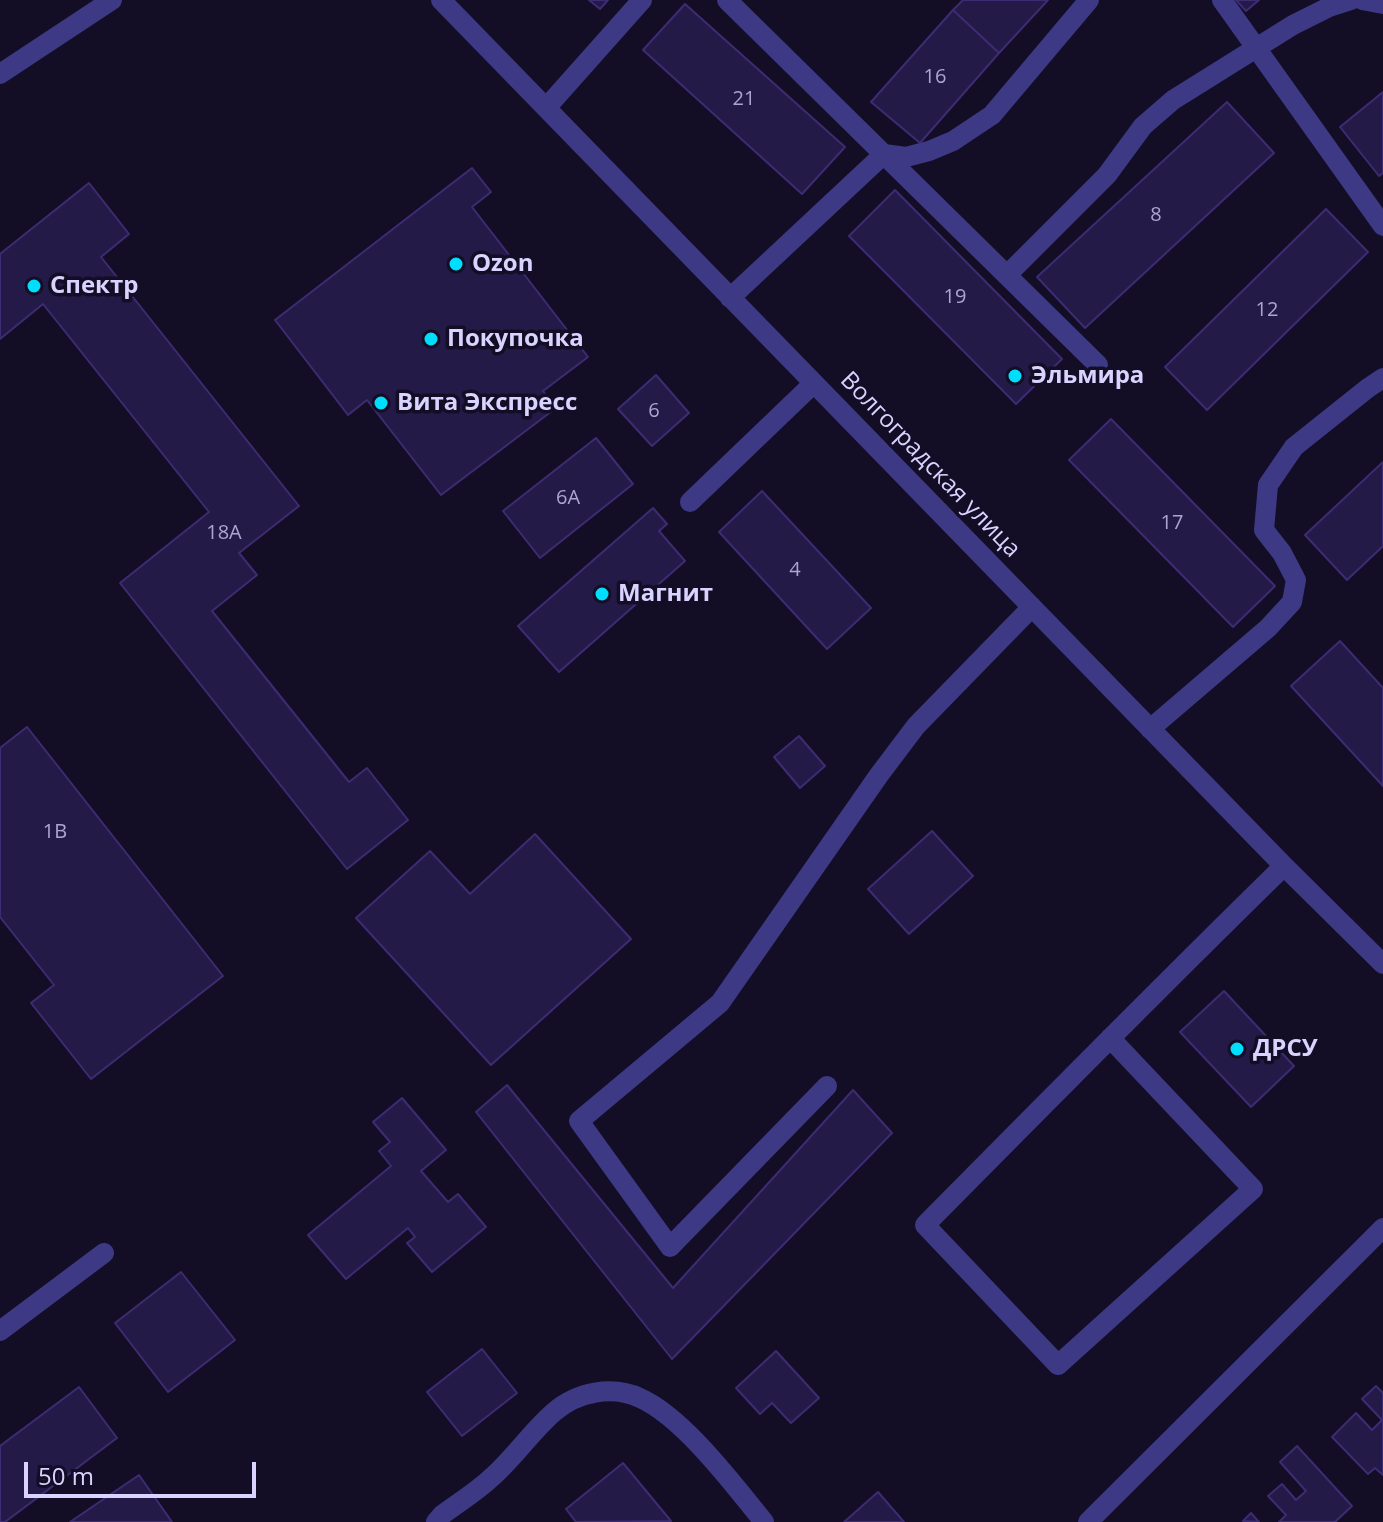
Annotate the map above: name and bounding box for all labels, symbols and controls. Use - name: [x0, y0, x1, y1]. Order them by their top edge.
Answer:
- house number: 16: [924, 65, 946, 89]
- house number: 21: [733, 87, 755, 111]
- house number: 8: [1150, 203, 1162, 227]
- place label: Ozon: [472, 250, 533, 278]
- marker: Ozon: [447, 255, 465, 273]
- place label: Спектр: [50, 272, 138, 300]
- marker: Спектр: [25, 277, 43, 295]
- house number: 19: [944, 285, 966, 309]
- house number: 12: [1256, 298, 1278, 322]
- place label: Покупочка: [447, 325, 584, 353]
- marker: Покупочка: [422, 330, 440, 348]
- place label: Эльмира: [1031, 362, 1144, 390]
- street label: Волгоградская улица: [834, 366, 1026, 564]
- marker: Эльмира: [1006, 367, 1024, 385]
- place label: Вита Экспресс: [397, 389, 577, 417]
- marker: Вита Экспресс: [372, 394, 390, 412]
- house number: 6: [648, 399, 660, 423]
- house number: 6А: [556, 486, 580, 510]
- house number: 17: [1161, 511, 1183, 535]
- house number: 18А: [206, 521, 242, 545]
- house number: 4: [789, 558, 801, 582]
- place label: Магнит: [618, 580, 713, 608]
- marker: Магнит: [593, 585, 611, 603]
- house number: 1В: [43, 820, 67, 844]
- place label: ДРСУ: [1253, 1035, 1318, 1063]
- marker: ДРСУ: [1228, 1040, 1246, 1058]
- scale bar: [28, 1446, 260, 1496]
- text: 50 m: [38, 1459, 94, 1492]

